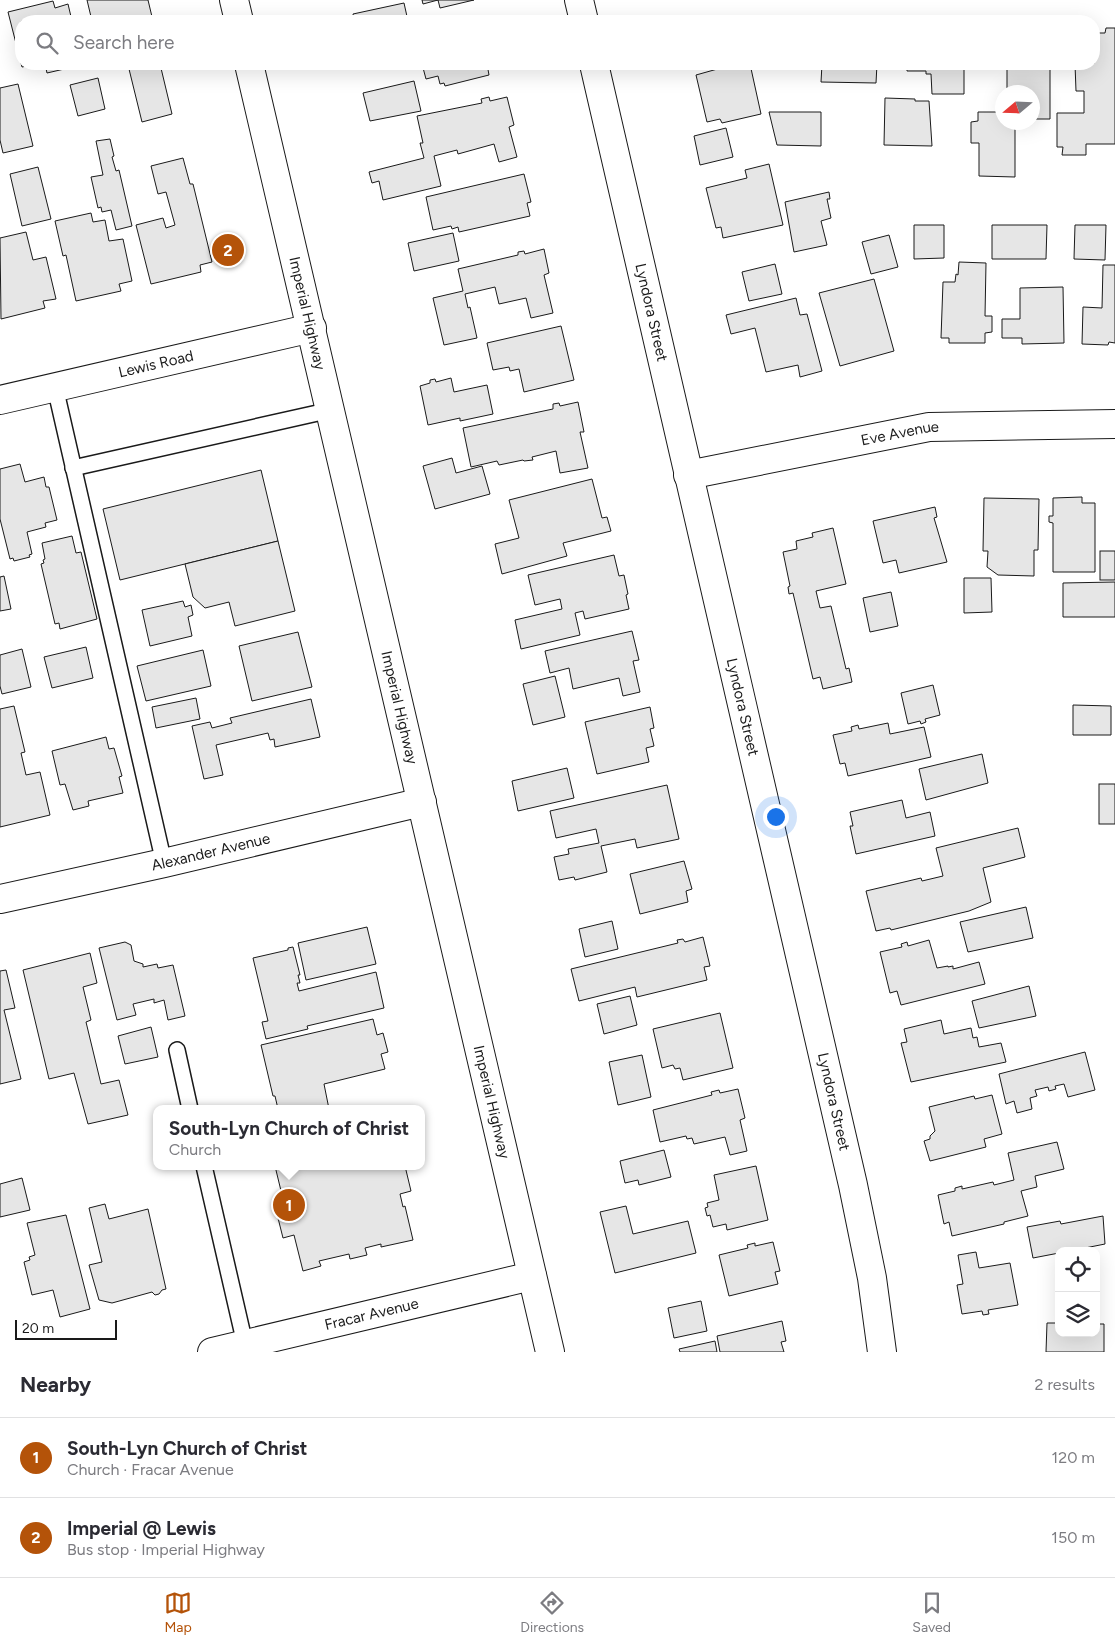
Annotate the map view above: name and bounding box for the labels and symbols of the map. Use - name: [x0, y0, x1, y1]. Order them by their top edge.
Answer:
- north arrow: [995, 85, 1040, 130]
- pin: 2: [212, 231, 244, 269]
- street label: Imperial Highway: [285, 255, 329, 372]
- street label: Lyndora Street: [631, 262, 672, 364]
- street label: Lewis Road: [117, 347, 195, 381]
- street label: Eve Avenue: [859, 418, 939, 449]
- street label: Imperial Highway: [377, 649, 421, 766]
- street label: Lyndora Street: [723, 656, 763, 758]
- your location: [763, 804, 789, 830]
- street label: Alexander Avenue: [150, 829, 272, 874]
- street label: Imperial Highway: [470, 1043, 514, 1161]
- street label: Lyndora Street: [814, 1051, 854, 1153]
- pin: 1: [273, 1186, 305, 1224]
- street label: Fracar Avenue: [323, 1294, 420, 1334]
- scale bar: [15, 1317, 118, 1340]

